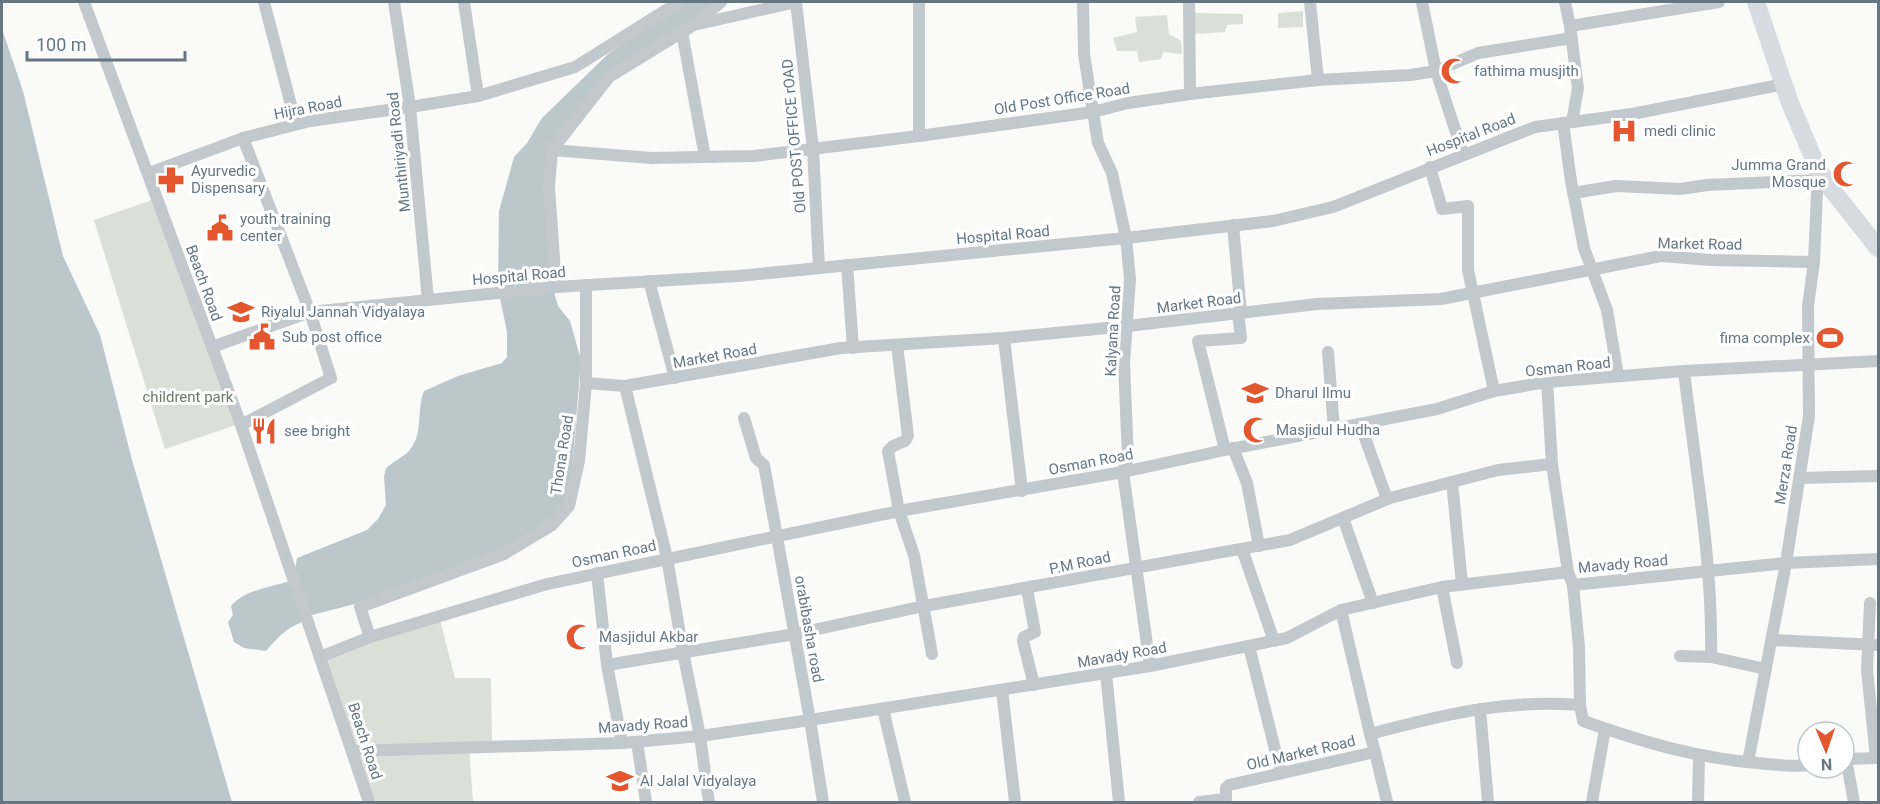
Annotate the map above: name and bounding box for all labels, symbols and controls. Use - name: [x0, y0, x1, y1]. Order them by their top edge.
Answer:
- scale bar: [27, 24, 184, 62]
- text: 100 m: [36, 34, 87, 55]
- mosque icon: fathima musjith: [1439, 56, 1469, 86]
- street label: Old POST OFFICE rOAD: [778, 58, 810, 214]
- place label: fathima musjith: [1474, 62, 1579, 80]
- street label: Old Post Office Road: [993, 79, 1131, 119]
- street label: Munthiriyadi Road: [384, 91, 414, 213]
- street label: Hijra Road: [272, 93, 344, 123]
- street label: Hospital Road: [1424, 110, 1518, 160]
- hospital icon: medi clinic: [1609, 116, 1639, 146]
- place label: medi clinic: [1644, 122, 1716, 140]
- place label: Jumma Grand Mosque: [1731, 156, 1826, 191]
- mosque icon: Jumma Grand Mosque: [1831, 159, 1861, 189]
- place label: Ayurvedic Dispensary: [191, 162, 265, 197]
- pharmacy icon: Ayurvedic Dispensary: [156, 165, 186, 195]
- place label: youth training center: [240, 210, 331, 245]
- public building icon: youth training center: [205, 213, 235, 243]
- street label: Hospital Road: [955, 222, 1051, 248]
- street label: Market Road: [1657, 234, 1743, 254]
- street label: Beach Road: [182, 242, 226, 324]
- street label: Hospital Road: [471, 263, 567, 289]
- street label: Kalyana Road: [1102, 285, 1124, 377]
- street label: Market Road: [1156, 289, 1242, 317]
- school or university icon: Riyalul Jannah Vidyalaya: [226, 297, 256, 327]
- place label: Riyalul Jannah Vidyalaya: [261, 303, 425, 321]
- public building icon: Sub post office: [247, 322, 277, 352]
- sports icon: fima complex: [1815, 323, 1845, 353]
- place label: Sub post office: [282, 328, 382, 346]
- place label: fima complex: [1720, 329, 1811, 347]
- street label: Market Road: [672, 340, 758, 372]
- street label: Osman Road: [1524, 354, 1612, 380]
- school or university icon: Dharul Ilmu: [1240, 378, 1270, 408]
- place label: Dharul Ilmu: [1275, 384, 1351, 402]
- park label: childrent park: [143, 388, 234, 406]
- street label: Thona Road: [547, 414, 577, 496]
- mosque icon: Masjidul Hudha: [1241, 415, 1271, 445]
- restaurant icon: see bright: [249, 416, 279, 446]
- place label: Masjidul Hudha: [1276, 421, 1380, 439]
- place label: see bright: [284, 422, 350, 440]
- street label: Merza Road: [1771, 424, 1801, 506]
- street label: Osman Road: [1047, 445, 1135, 479]
- street label: Osman Road: [570, 536, 658, 572]
- street label: P.M Road: [1048, 548, 1112, 578]
- street label: Mavady Road: [1577, 551, 1669, 577]
- street label: orabibasha road: [791, 574, 827, 684]
- mosque icon: Masjidul Akbar: [564, 622, 594, 652]
- place label: Masjidul Akbar: [599, 628, 698, 646]
- street label: Mavady Road: [1076, 638, 1168, 672]
- street label: Beach Road: [344, 700, 386, 782]
- street label: Mavady Road: [597, 713, 689, 737]
- north arrow: [1796, 720, 1856, 780]
- street label: Old Market Road: [1245, 732, 1357, 774]
- text: N: [1821, 755, 1832, 774]
- school or university icon: Al Jalal Vidyalaya: [605, 766, 635, 796]
- place label: Al Jalal Vidyalaya: [640, 772, 756, 790]

